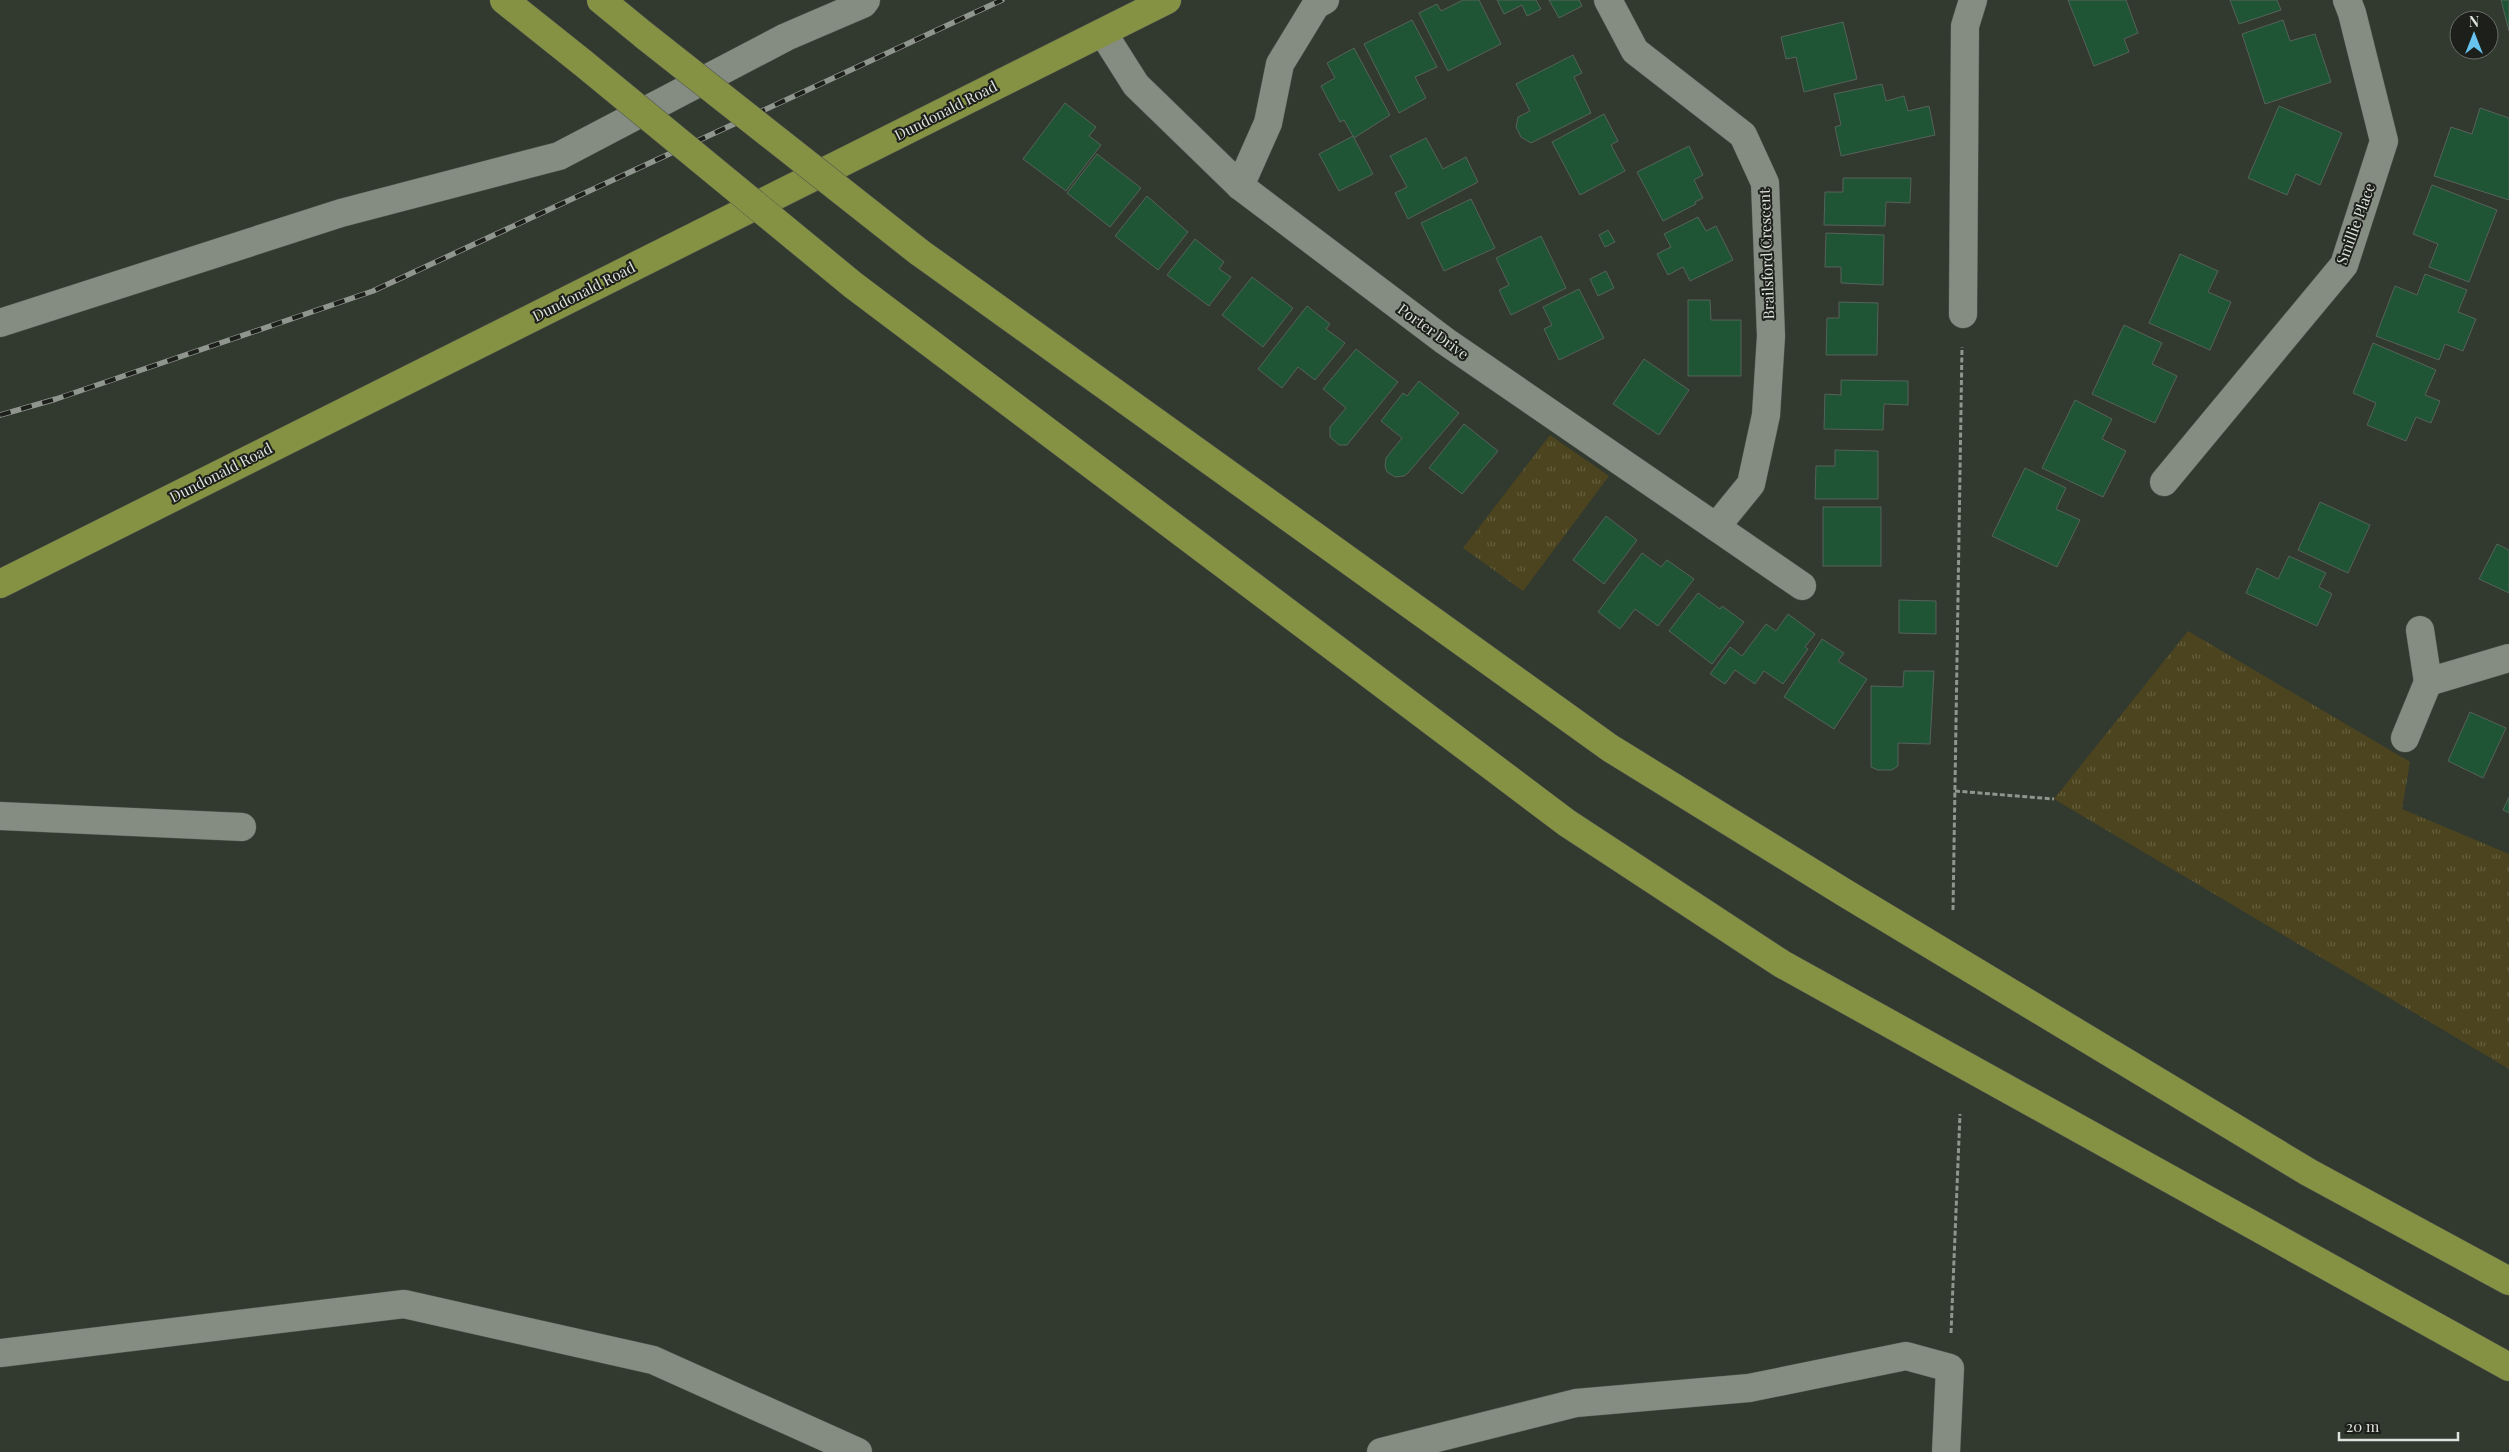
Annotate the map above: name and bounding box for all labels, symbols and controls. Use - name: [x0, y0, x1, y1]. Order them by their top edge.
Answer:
- north arrow: [2449, 10, 2499, 60]
- text: N: [2469, 12, 2479, 31]
- street label: Dundonald Road: [891, 76, 1000, 145]
- street label: Smillie Place: [2331, 180, 2379, 267]
- street label: Brailsford Crescent: [1754, 188, 1778, 320]
- street label: Dundonald Road: [529, 257, 638, 326]
- street label: Porter Drive: [1394, 299, 1473, 364]
- street label: Dundonald Road: [166, 438, 275, 507]
- scale bar: [2339, 1410, 2458, 1442]
- text: 20 m: [2346, 1416, 2380, 1436]

